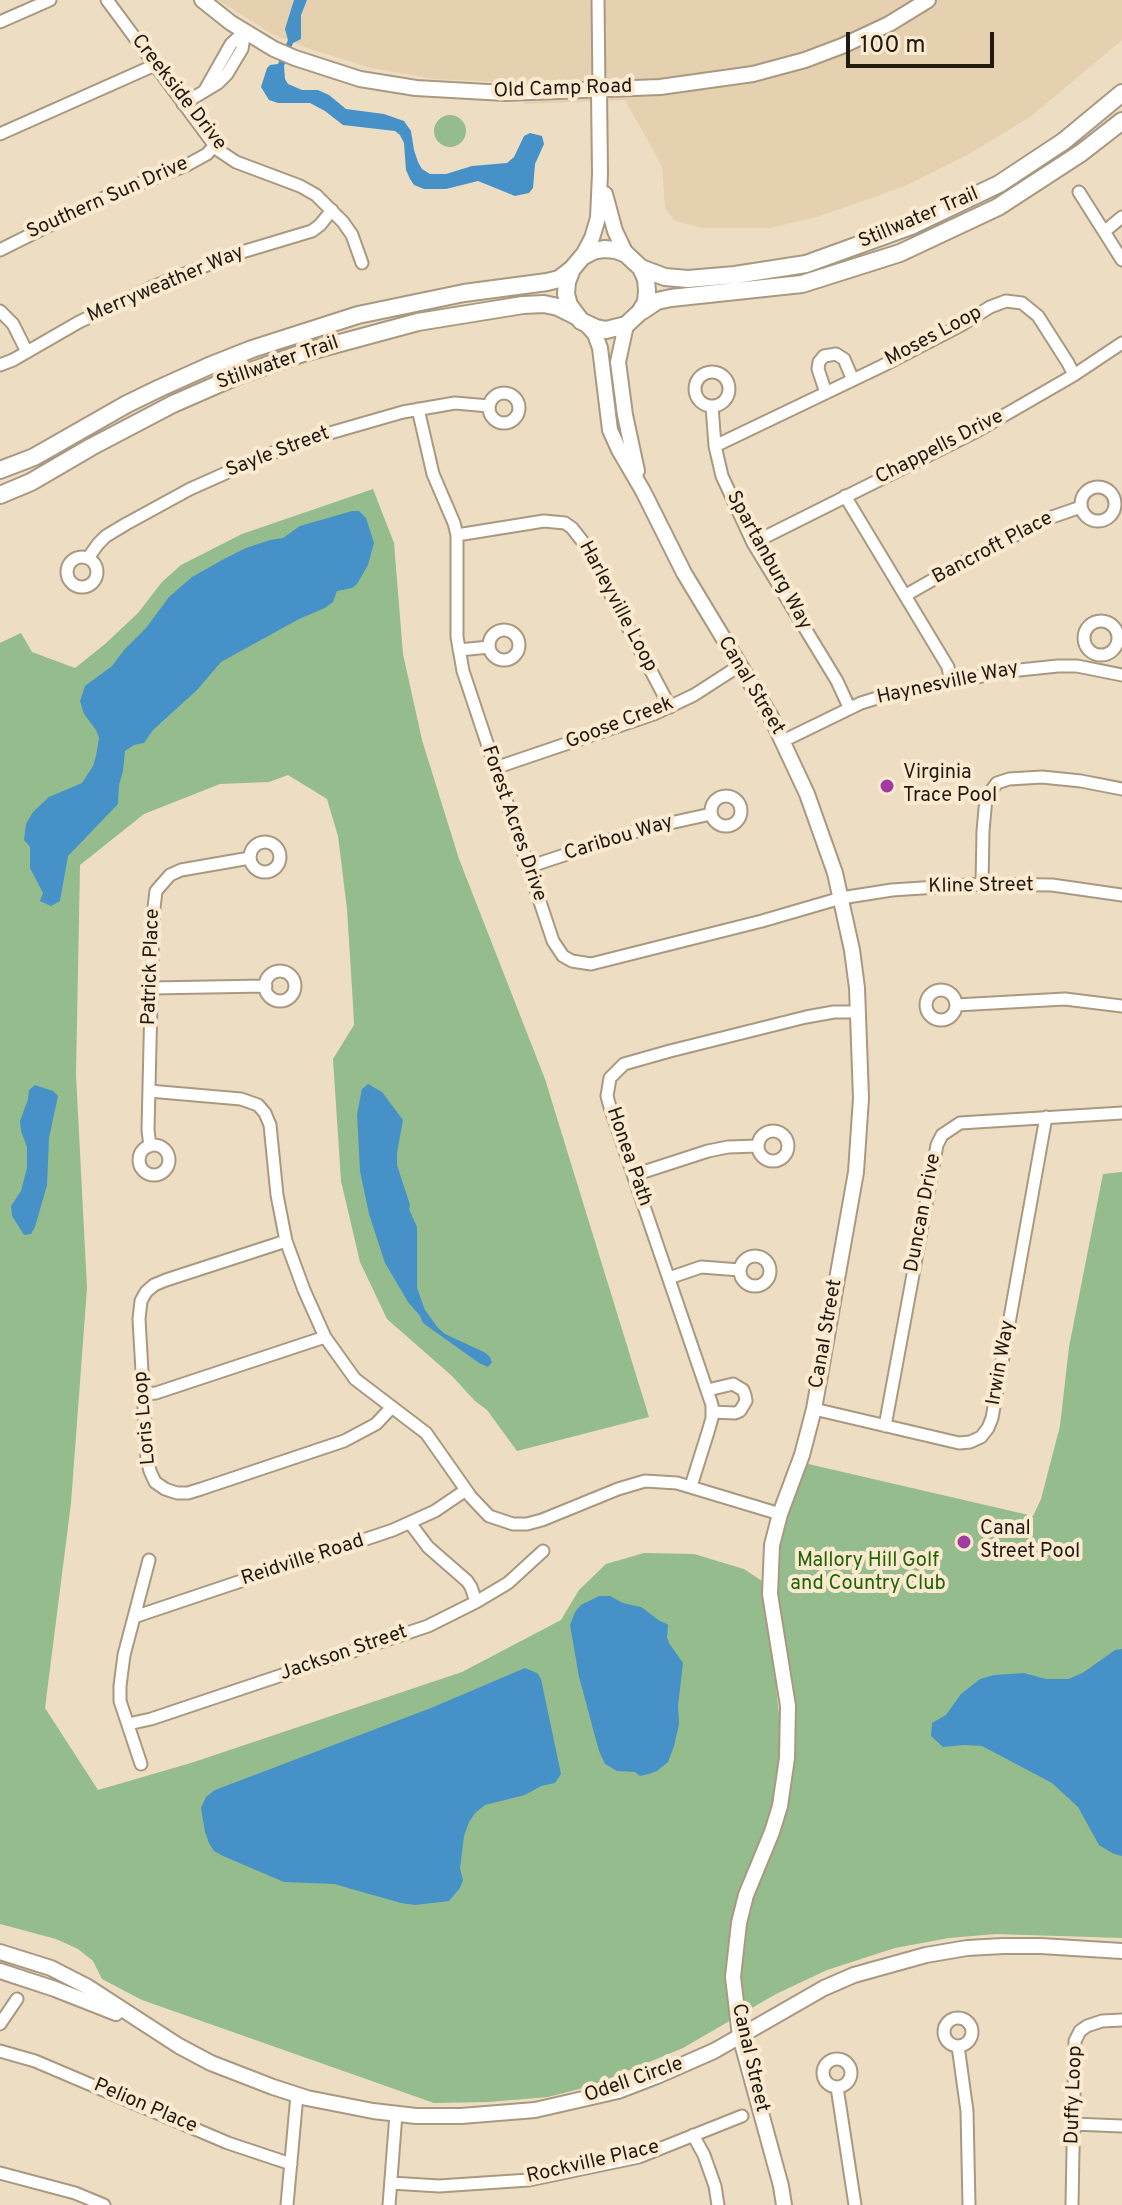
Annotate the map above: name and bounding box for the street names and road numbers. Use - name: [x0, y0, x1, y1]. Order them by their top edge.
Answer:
- street label: Creekside Drive: [125, 30, 231, 156]
- street label: Old Camp Road: [493, 76, 633, 104]
- street label: Southern Sun Drive: [24, 153, 192, 245]
- street label: Stillwater Trail: [856, 183, 982, 255]
- street label: Merryweather Way: [84, 241, 248, 329]
- street label: Moses Loop: [882, 302, 986, 372]
- street label: Stillwater Trail: [214, 332, 342, 396]
- street label: Chappells Drive: [872, 405, 1008, 491]
- street label: Sayle Street: [223, 422, 333, 484]
- street label: Spartanburg Way: [720, 487, 816, 635]
- street label: Bancroft Place: [929, 507, 1057, 591]
- street label: Harleyville Loop: [572, 537, 662, 677]
- street label: Canal Street: [711, 632, 789, 740]
- street label: Haynesville Way: [875, 657, 1021, 711]
- street label: Goose Creek: [563, 692, 677, 756]
- street label: Forest Acres Drive: [475, 743, 551, 905]
- street label: Caribou Way: [562, 811, 676, 867]
- street label: Kline Street: [928, 874, 1034, 900]
- street label: Patrick Place: [138, 908, 166, 1026]
- street label: Honea Path: [600, 1104, 656, 1210]
- street label: Duncan Drive: [901, 1152, 947, 1274]
- street label: Canal Street: [806, 1277, 848, 1391]
- street label: Irwin Way: [983, 1318, 1021, 1408]
- street label: Loris Loop: [130, 1370, 162, 1466]
- street label: Reidville Road: [239, 1530, 367, 1592]
- street label: Jackson Street: [277, 1621, 411, 1687]
- street label: Canal Street: [725, 2001, 773, 2115]
- street label: Duffy Loop: [1061, 2045, 1089, 2145]
- street label: Odell Circle: [581, 2053, 687, 2109]
- street label: Pelion Place: [90, 2074, 200, 2140]
- street label: Rockville Place: [524, 2136, 662, 2190]

